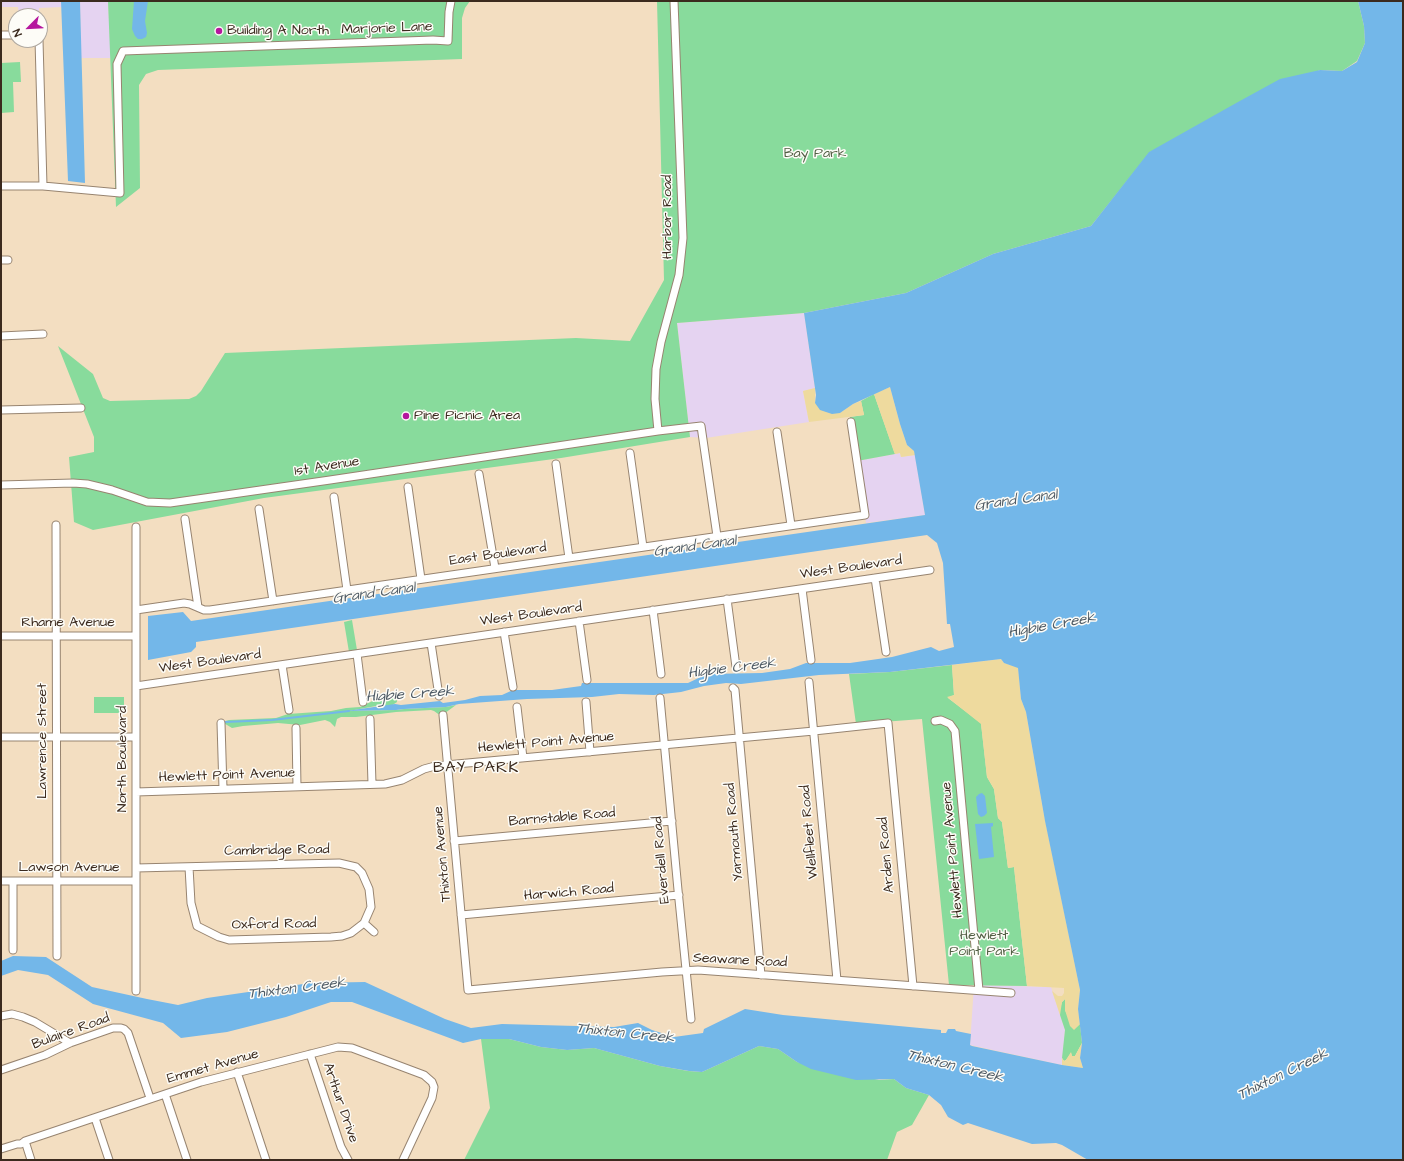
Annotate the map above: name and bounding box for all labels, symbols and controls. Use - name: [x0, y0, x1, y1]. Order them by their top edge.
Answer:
- north arrow: [8, 8, 48, 48]
- street label: Marjorie Lane: [341, 19, 433, 39]
- place label: Building A North: [227, 23, 329, 39]
- text: N: [9, 26, 26, 39]
- marker: Building A North: [214, 26, 224, 36]
- park label: Bay Park: [784, 146, 846, 162]
- street label: Harbor Road: [660, 175, 676, 259]
- place label: Pine Picnic Area: [414, 408, 520, 424]
- marker: Pine Picnic Area: [401, 411, 411, 421]
- street label: 1st Avenue: [293, 454, 361, 480]
- water label: Grand Canal: [974, 486, 1058, 516]
- water label: Grand Canal: [653, 532, 737, 562]
- street label: East Boulevard: [448, 540, 548, 570]
- street label: West Boulevard: [799, 553, 903, 583]
- water label: Grand Canal: [332, 579, 416, 609]
- street label: West Boulevard: [479, 600, 583, 630]
- water label: Higbie Creek: [1007, 609, 1097, 643]
- street label: Rhame Avenue: [21, 615, 115, 631]
- street label: West Boulevard: [158, 647, 262, 677]
- water label: Higbie Creek: [687, 655, 777, 683]
- street label: Lawrence Street: [35, 683, 51, 799]
- water label: Higbie Creek: [365, 683, 455, 707]
- street label: North Boulevard: [115, 706, 131, 812]
- street label: Hewlett Point Avenue: [477, 729, 615, 757]
- district label: BAY PARK: [433, 759, 519, 779]
- street label: Hewlett Point Avenue: [158, 765, 296, 787]
- street label: Hewlett Point Avenue: [939, 781, 967, 919]
- street label: Yarmouth Road: [722, 782, 748, 882]
- street label: Wellfleet Road: [798, 784, 822, 880]
- street label: Thixton Avenue: [430, 805, 456, 903]
- street label: Barnstable Road: [508, 805, 616, 831]
- street label: Everdell Road: [650, 816, 674, 904]
- street label: Arden Road: [875, 816, 899, 894]
- street label: Cambridge Road: [224, 842, 330, 860]
- street label: Lawson Avenue: [18, 860, 120, 876]
- street label: Harwich Road: [523, 881, 615, 905]
- street label: Oxford Road: [231, 916, 317, 934]
- park label: Hewlett Point Park: [949, 928, 1019, 960]
- street label: Seawane Road: [692, 950, 788, 972]
- water label: Thixton Creek: [247, 974, 347, 1004]
- street label: Bulaire Road: [30, 1010, 112, 1054]
- water label: Thixton Creek: [575, 1020, 675, 1048]
- water label: Thixton Creek: [1235, 1045, 1331, 1105]
- street label: Emmet Avenue: [165, 1046, 261, 1088]
- water label: Thixton Creek: [905, 1046, 1005, 1088]
- street label: Arthur Drive: [318, 1061, 362, 1145]

